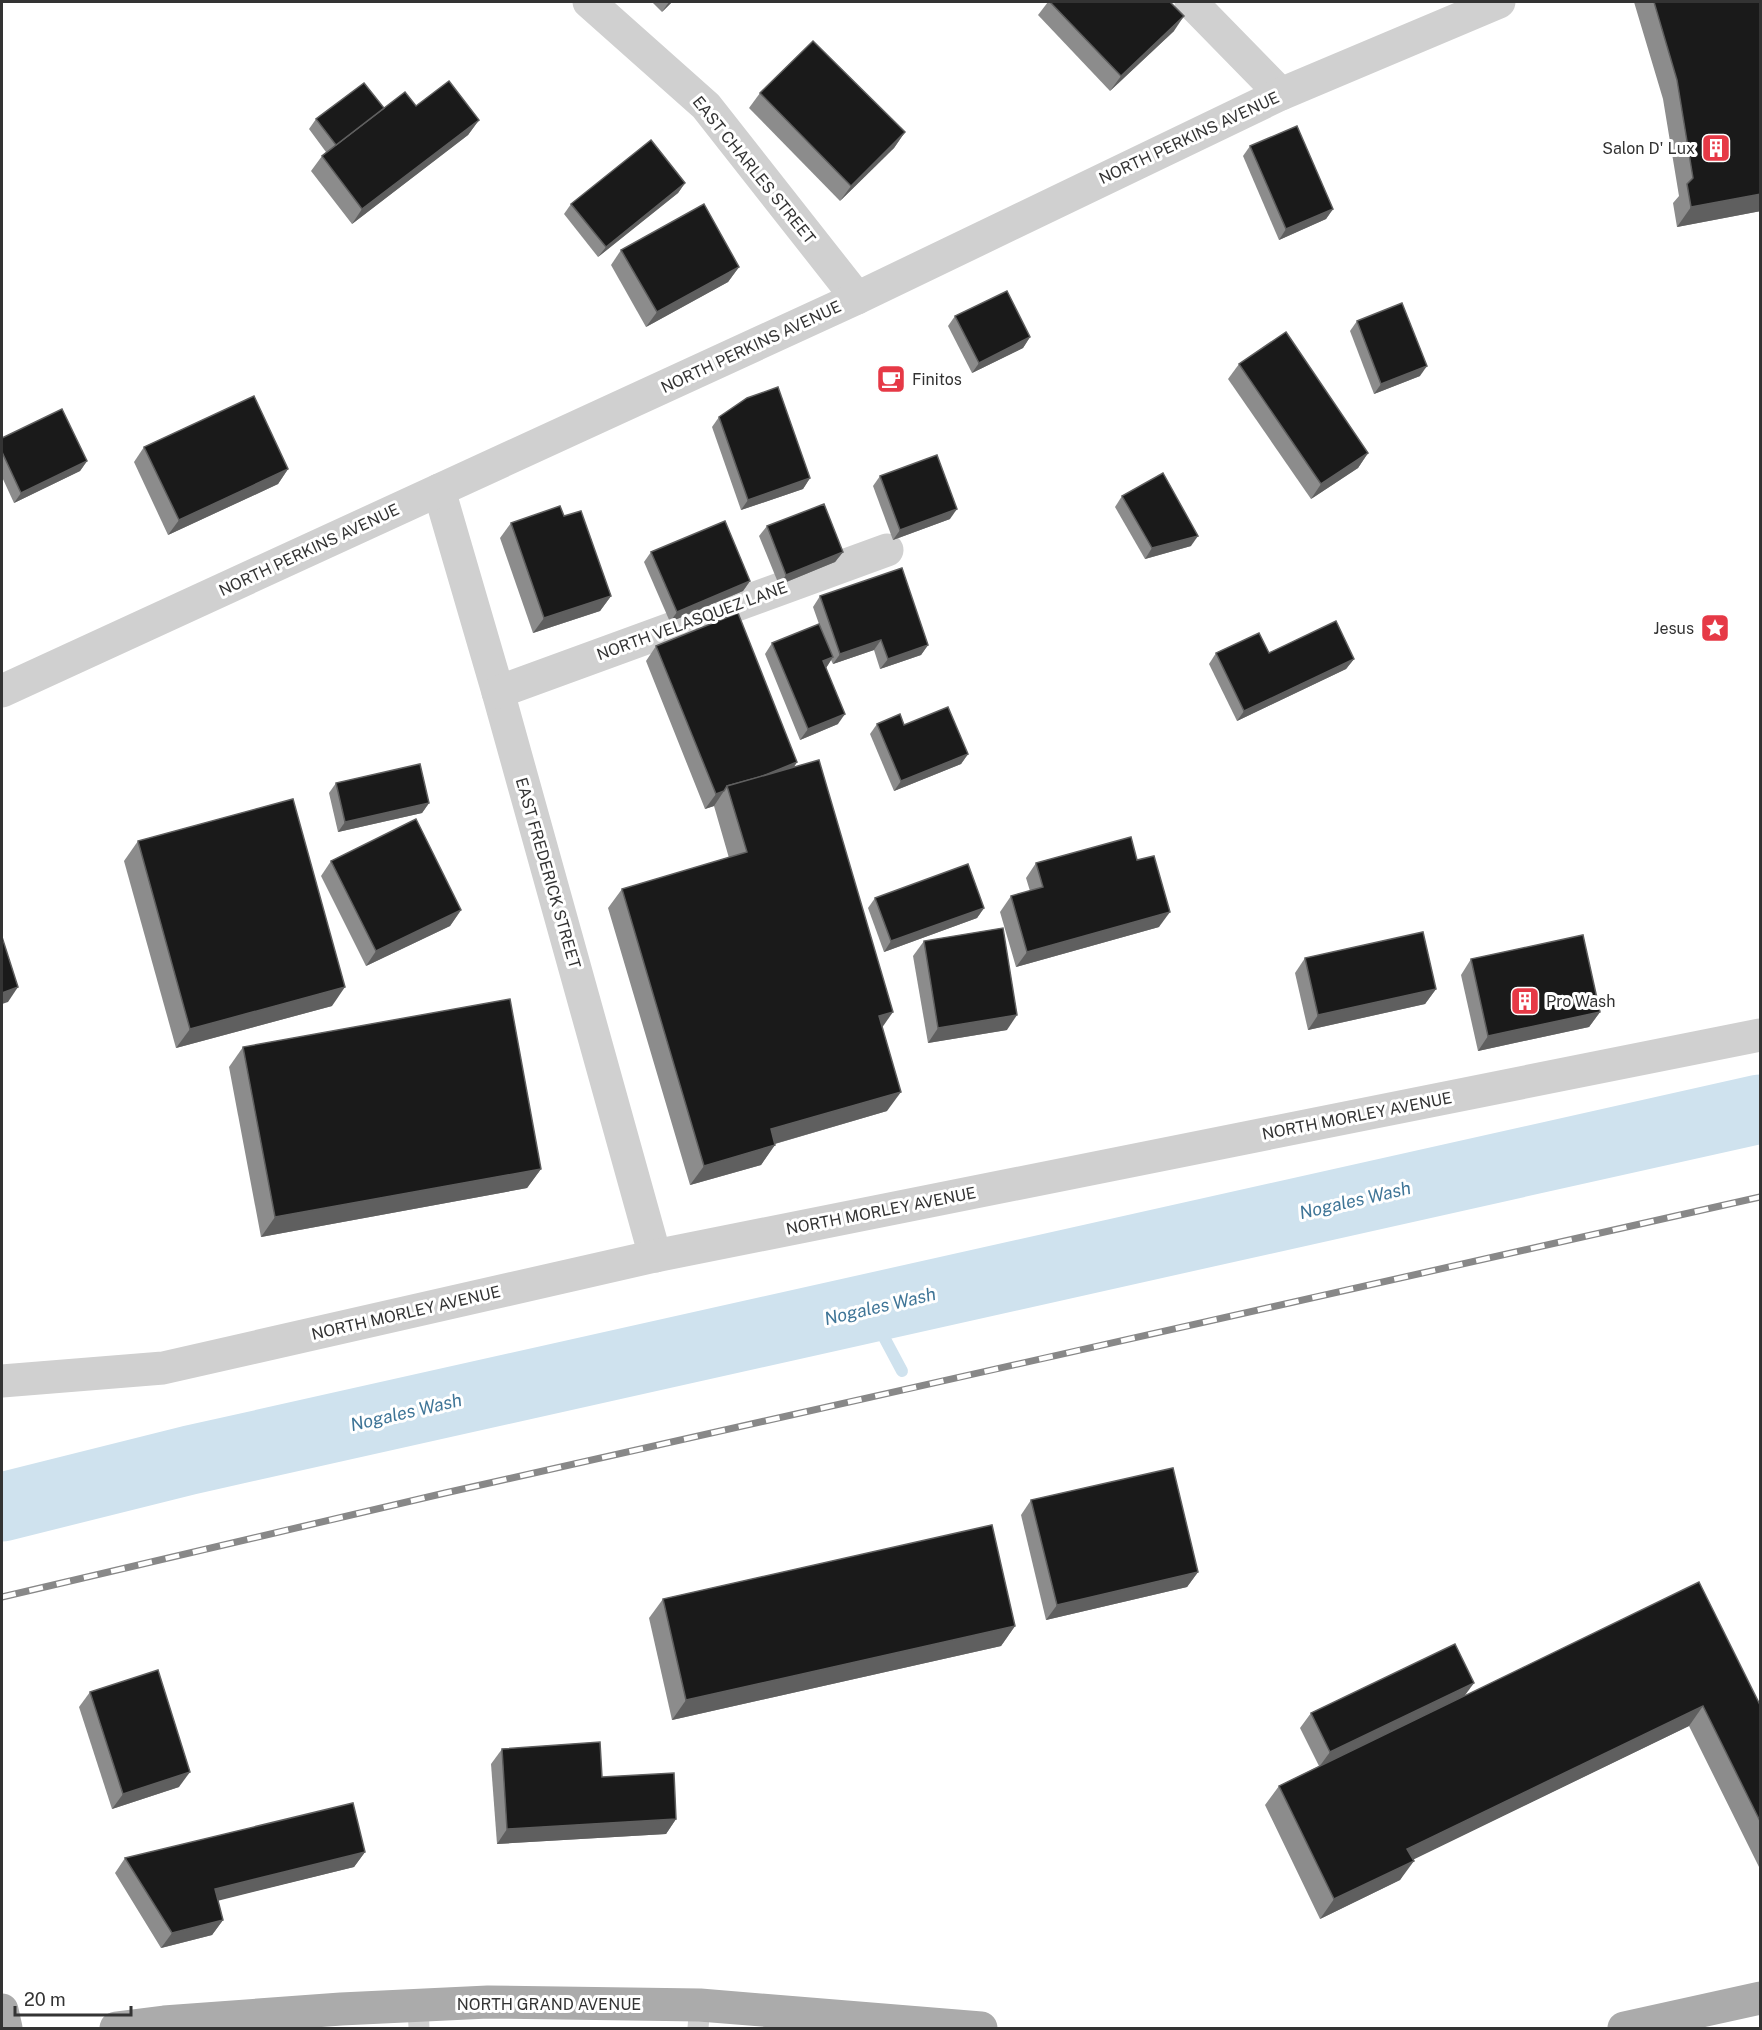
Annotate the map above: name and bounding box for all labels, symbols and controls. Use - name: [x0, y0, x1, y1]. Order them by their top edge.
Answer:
- street label: NORTH PERKINS AVENUE: [1096, 88, 1282, 188]
- street label: EAST CHARLES STREET: [689, 92, 820, 248]
- building icon: Salon D' Lux: [1700, 132, 1732, 164]
- place label: Salon D' Lux: [1602, 139, 1695, 158]
- street label: NORTH PERKINS AVENUE: [658, 297, 844, 397]
- cafe icon: Finitos: [875, 363, 907, 395]
- place label: Finitos: [912, 370, 962, 389]
- street label: NORTH PERKINS AVENUE: [216, 500, 402, 600]
- street label: NORTH VELASQUEZ LANE: [594, 578, 790, 664]
- place icon: Jesus: [1699, 612, 1731, 644]
- place label: Jesus: [1653, 619, 1694, 638]
- street label: EAST FREDERICK STREET: [512, 775, 585, 971]
- building icon: Pro Wash: [1509, 985, 1541, 1017]
- place label: Pro Wash: [1546, 992, 1615, 1011]
- street label: NORTH MORLEY AVENUE: [1260, 1088, 1454, 1144]
- water label: Nogales Wash: [1297, 1177, 1413, 1223]
- street label: NORTH MORLEY AVENUE: [784, 1183, 978, 1239]
- street label: NORTH MORLEY AVENUE: [310, 1282, 502, 1344]
- water label: Nogales Wash: [822, 1283, 938, 1329]
- water label: Nogales Wash: [348, 1389, 464, 1435]
- scale bar: [15, 1979, 130, 2017]
- text: 20 m: [24, 1989, 66, 2010]
- street label: NORTH GRAND AVENUE: [457, 1995, 641, 2014]

